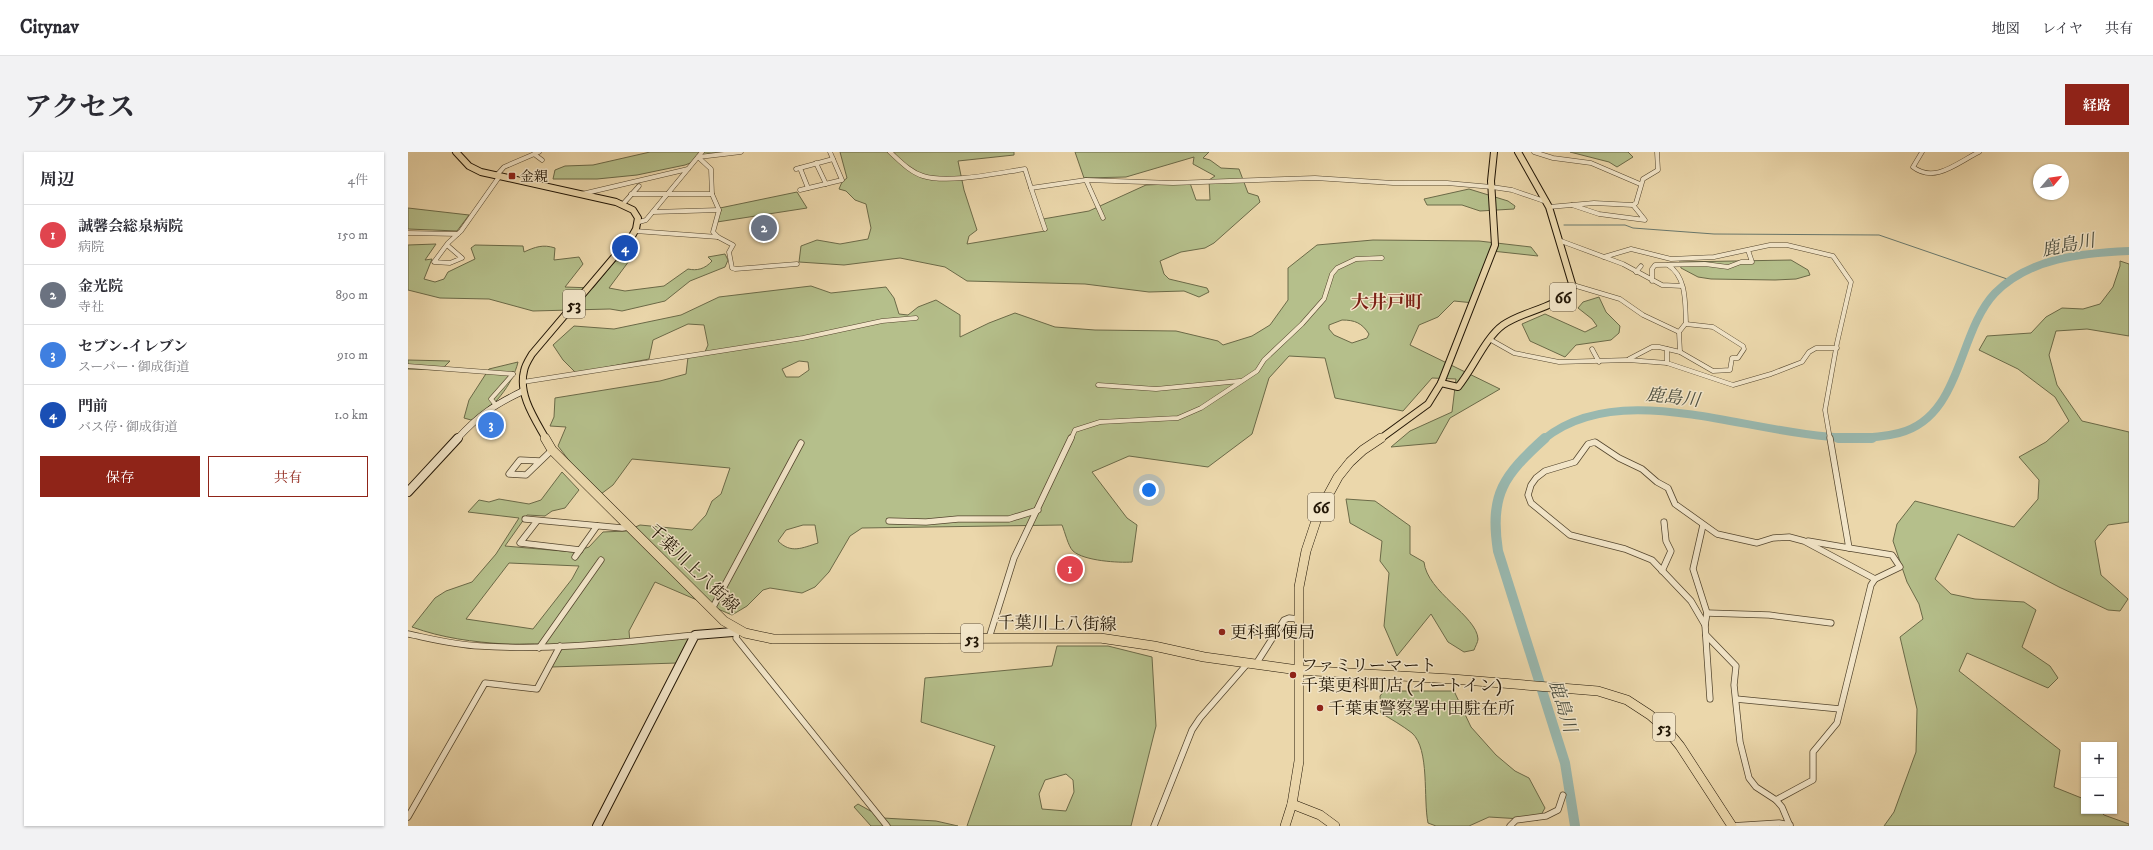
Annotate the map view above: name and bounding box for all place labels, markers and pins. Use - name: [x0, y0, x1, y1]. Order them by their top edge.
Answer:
- place label: 金親: [520, 168, 548, 186]
- marker: 金親: [507, 171, 517, 181]
- pin: 2: [751, 213, 777, 243]
- pin: 4: [612, 233, 638, 263]
- pin: 3: [478, 410, 504, 440]
- pin: 1: [1057, 554, 1083, 584]
- place label: 更科郵便局: [1230, 622, 1315, 644]
- marker: 更科郵便局: [1217, 627, 1227, 637]
- place label: ファミリーマート 千葉更科町店 (イートイン): [1301, 655, 1502, 697]
- marker: ファミリーマート 千葉更科町店 (イートイン): [1288, 670, 1298, 680]
- place label: 千葉東警察署中田駐在所: [1328, 698, 1515, 720]
- marker: 千葉東警察署中田駐在所: [1315, 703, 1325, 713]

